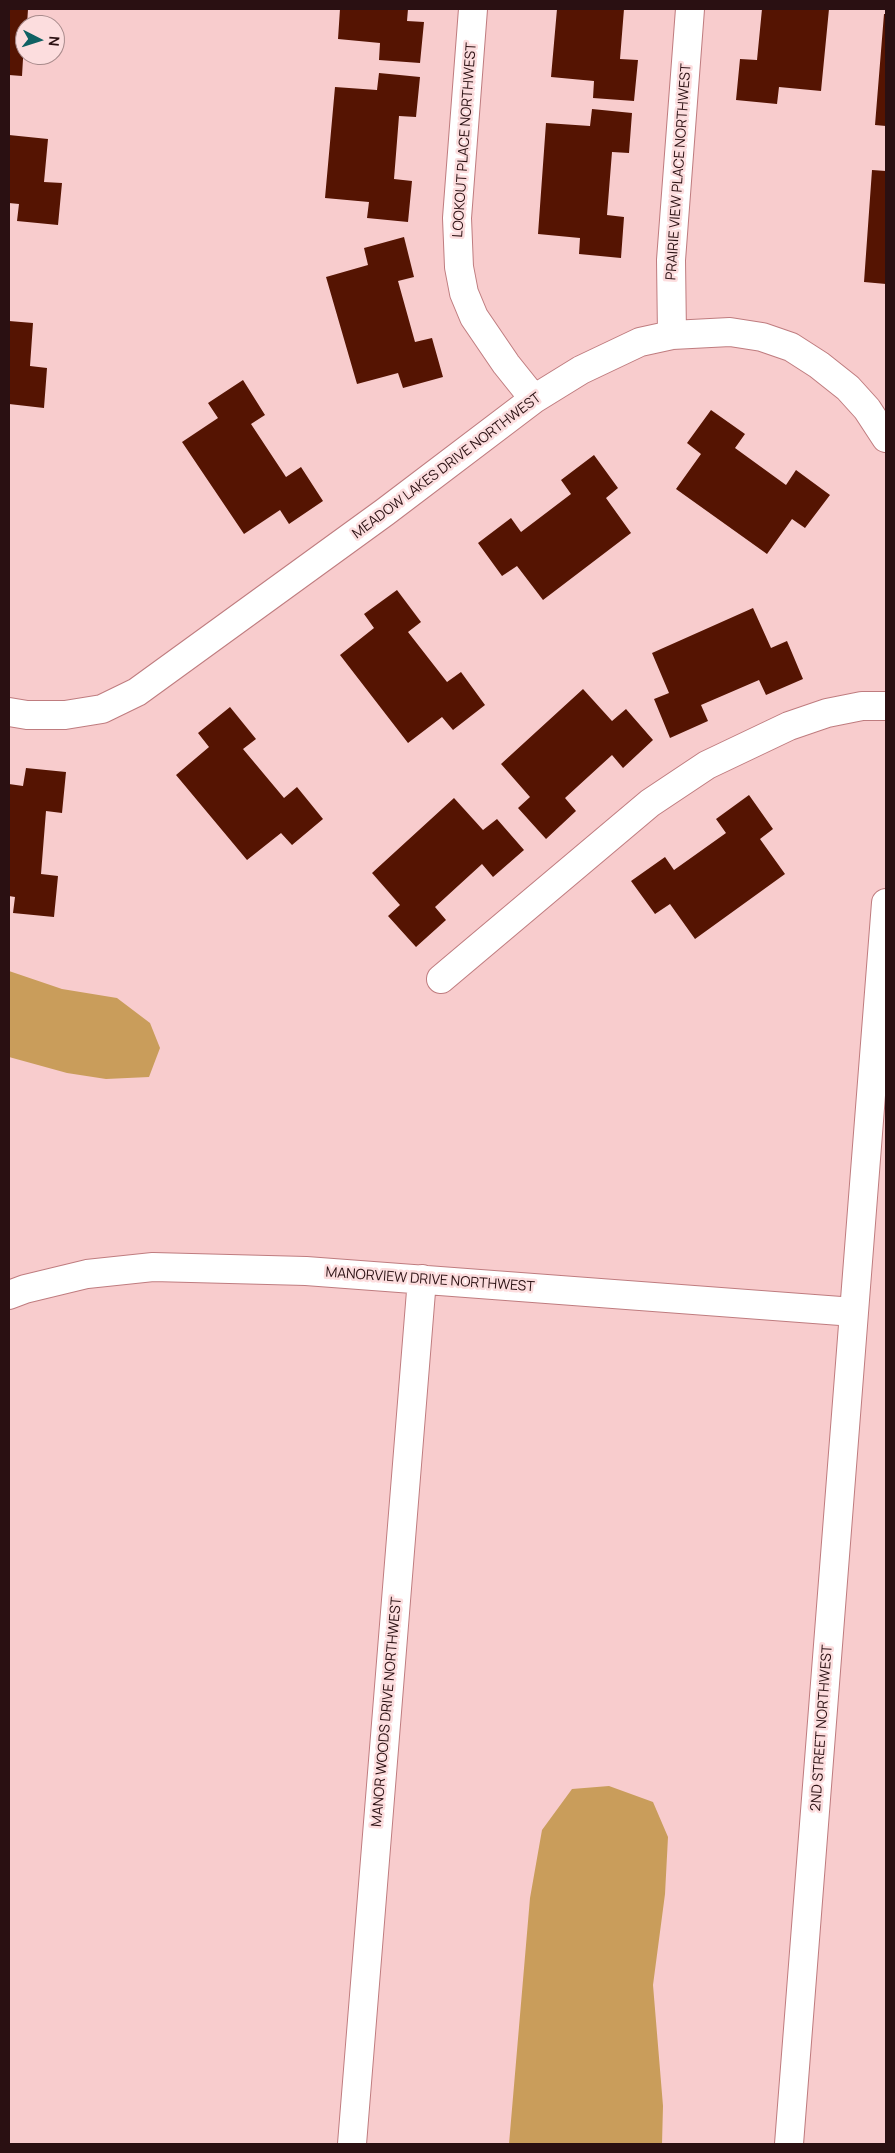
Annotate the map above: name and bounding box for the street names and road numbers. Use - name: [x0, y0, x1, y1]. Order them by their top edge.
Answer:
- street label: LOOKOUT PLACE NORTHWEST: [450, 42, 480, 238]
- street label: PRAIRIE VIEW PLACE NORTHWEST: [663, 63, 695, 281]
- street label: MEADOW LAKES DRIVE NORTHWEST: [349, 390, 545, 542]
- street label: MANORVIEW DRIVE NORTHWEST: [325, 1264, 535, 1296]
- street label: MANOR WOODS DRIVE NORTHWEST: [369, 1596, 405, 1828]
- street label: 2ND STREET NORTHWEST: [808, 1644, 836, 1812]

